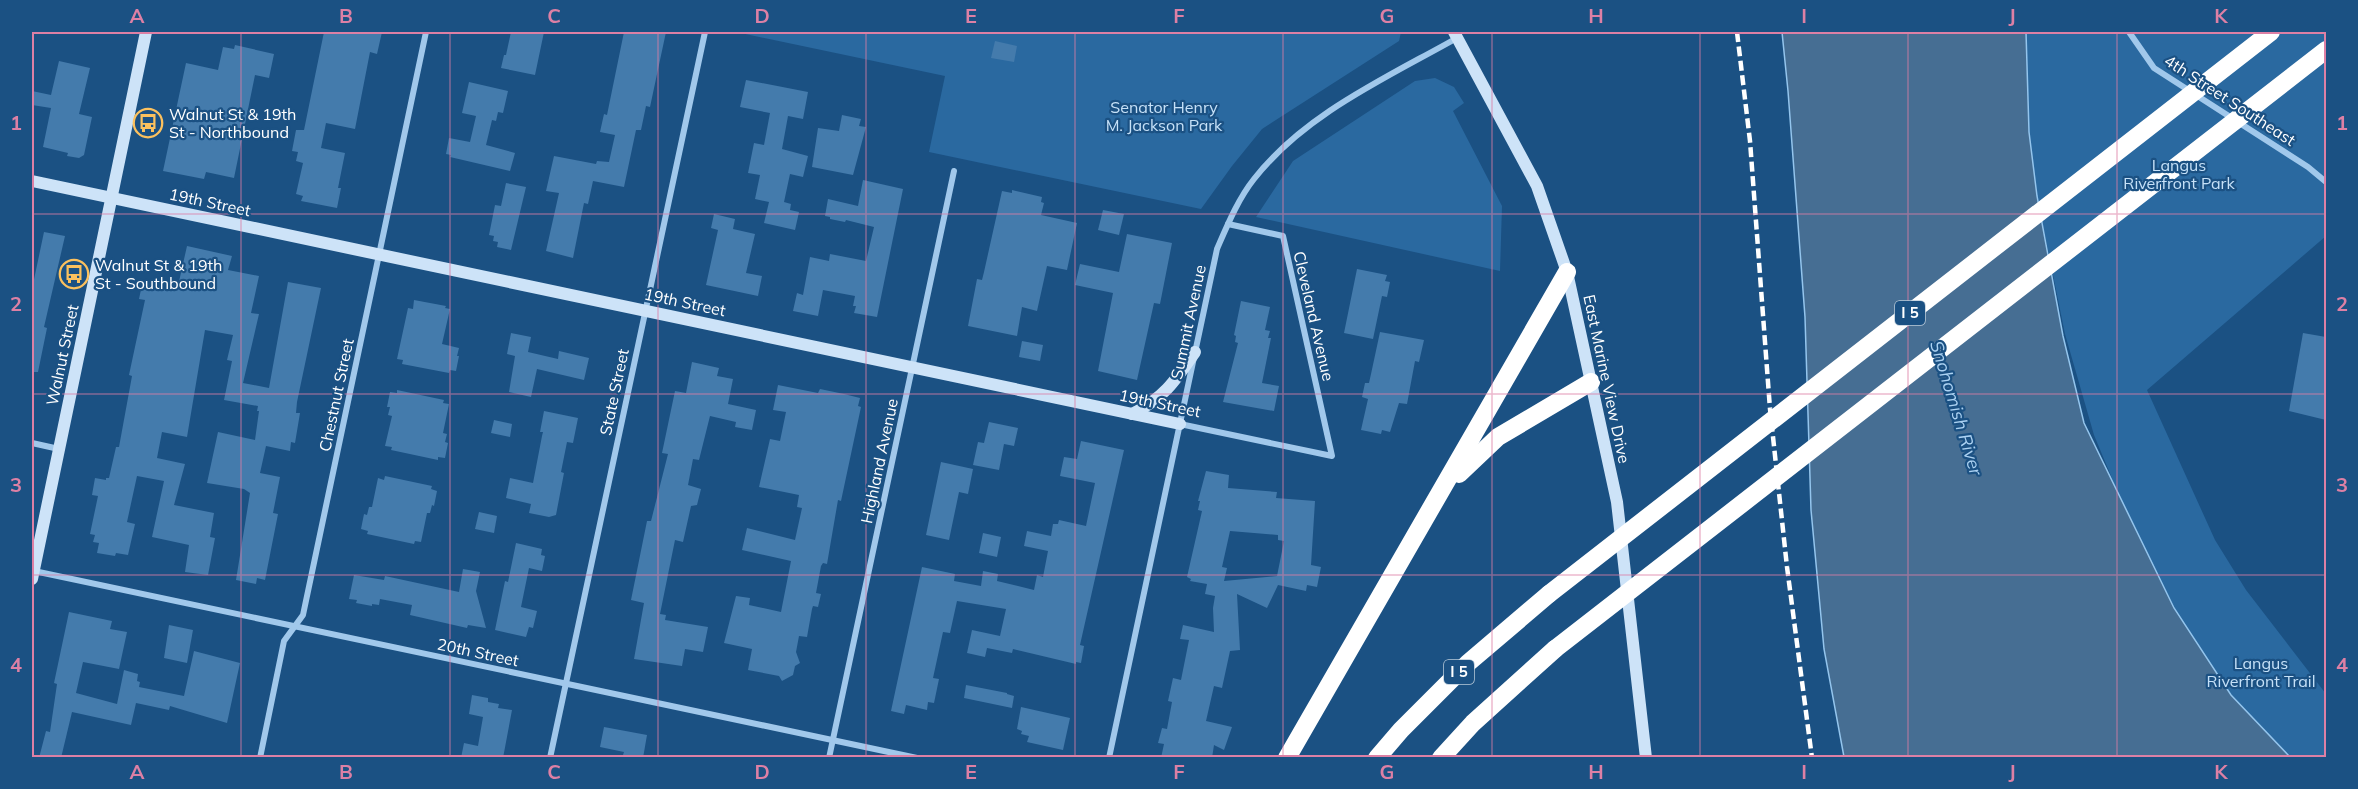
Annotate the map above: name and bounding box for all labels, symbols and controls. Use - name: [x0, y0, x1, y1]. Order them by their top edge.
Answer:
- text: A: [130, 3, 145, 28]
- text: B: [339, 3, 353, 28]
- text: C: [547, 3, 561, 28]
- text: D: [754, 3, 770, 28]
- text: E: [965, 3, 977, 28]
- text: F: [1173, 3, 1185, 28]
- text: G: [1380, 3, 1394, 28]
- text: H: [1588, 3, 1604, 28]
- text: I: [1801, 3, 1807, 28]
- text: J: [2008, 3, 2016, 28]
- text: K: [2214, 3, 2228, 28]
- street label: 4th Street Southeast: [2161, 50, 2300, 150]
- park label: Senator Henry M. Jackson Park: [1106, 97, 1223, 135]
- place label: Walnut St & 19th St - Northbound: [169, 104, 296, 142]
- bus stop icon: Walnut St & 19th St - Northbound: [132, 107, 164, 139]
- text: 1: [10, 110, 22, 135]
- text: 1: [2336, 110, 2348, 135]
- park label: Langus Riverfront Park: [2123, 155, 2235, 193]
- street label: 19th Street: [168, 184, 253, 220]
- street label: Cleveland Avenue: [1289, 249, 1339, 383]
- place label: Walnut St & 19th St - Southbound: [95, 255, 222, 293]
- bus stop icon: Walnut St & 19th St - Southbound: [58, 258, 90, 290]
- street label: Summit Avenue: [1166, 263, 1210, 381]
- street label: 19th Street: [643, 284, 728, 320]
- text: 2: [10, 291, 22, 316]
- text: 2: [2336, 291, 2348, 316]
- street label: East Marine View Drive: [1579, 293, 1635, 465]
- road number: I 5: [1895, 301, 1925, 325]
- street label: Walnut Street: [42, 302, 83, 407]
- street label: Chestnut Street: [314, 336, 358, 453]
- water label: Snohomish River: [1925, 338, 1988, 479]
- street label: State Street: [595, 347, 633, 437]
- street label: 19th Street: [1118, 385, 1203, 421]
- street label: Highland Avenue: [856, 397, 902, 525]
- text: 3: [10, 472, 22, 497]
- text: 3: [2336, 472, 2348, 497]
- street label: 20th Street: [436, 634, 521, 670]
- text: 4: [10, 652, 22, 677]
- text: 4: [2336, 652, 2348, 677]
- park label: Langus Riverfront Trail: [2207, 653, 2315, 691]
- road number: I 5: [1444, 660, 1474, 684]
- text: A: [130, 759, 145, 784]
- text: B: [339, 759, 353, 784]
- text: C: [547, 759, 561, 784]
- text: D: [754, 759, 770, 784]
- text: E: [965, 759, 977, 784]
- text: F: [1173, 759, 1185, 784]
- text: G: [1380, 759, 1394, 784]
- text: H: [1588, 759, 1604, 784]
- text: I: [1801, 759, 1807, 784]
- text: J: [2008, 759, 2016, 784]
- text: K: [2214, 759, 2228, 784]

